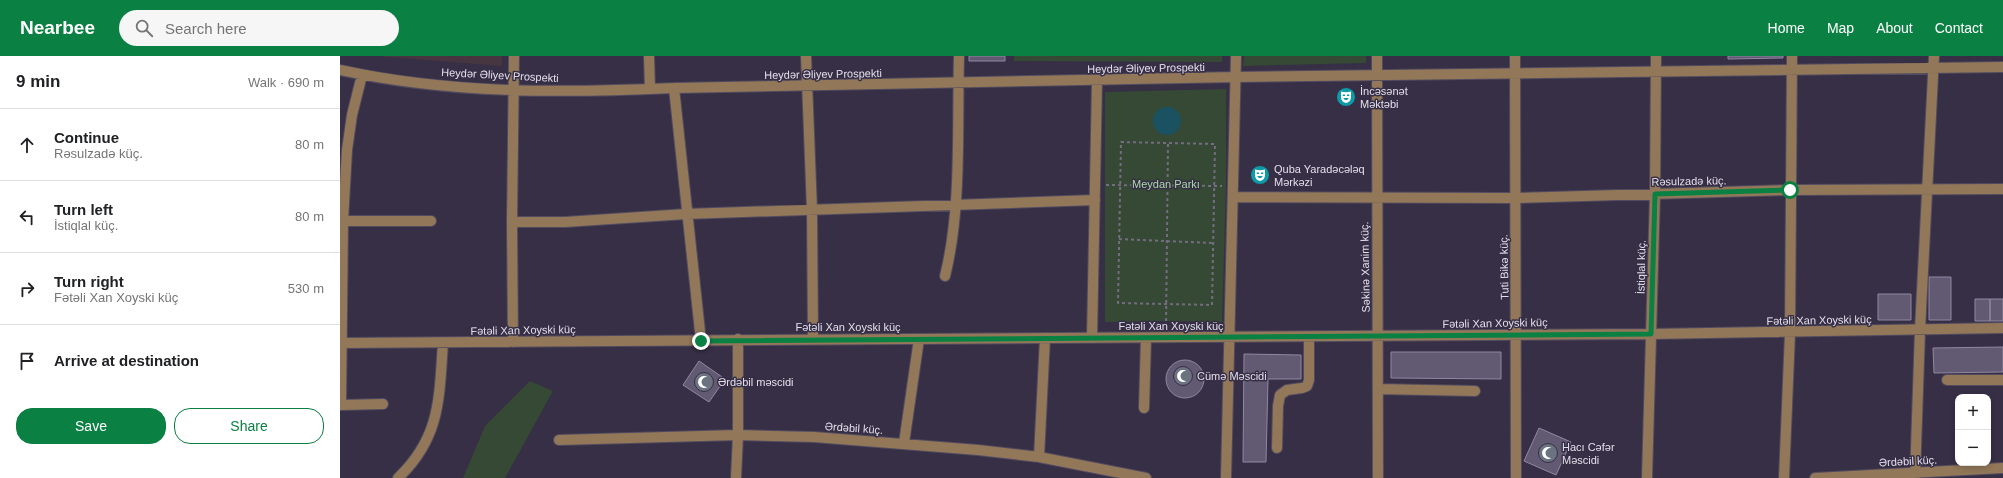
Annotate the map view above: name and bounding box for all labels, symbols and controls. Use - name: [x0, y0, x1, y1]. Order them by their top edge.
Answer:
- search box: [119, 10, 399, 46]
- text: Nearbee: [20, 17, 95, 38]
- icon: search: [133, 17, 155, 39]
- text: Search here: [165, 20, 247, 37]
- text: Home: [1768, 20, 1805, 36]
- text: Map: [1827, 20, 1854, 36]
- text: About: [1876, 20, 1913, 36]
- text: Contact: [1935, 20, 1983, 36]
- street label: Heydər Əliyev Prospekti: [1087, 61, 1205, 75]
- street label: Heydər Əliyev Prospekti: [441, 66, 559, 84]
- street label: Heydər Əliyev Prospekti: [764, 67, 882, 81]
- text: 9 min: [16, 72, 60, 91]
- text: Walk · 690 m: [248, 75, 324, 90]
- place label: İncəsənət Məktəbi: [1360, 85, 1408, 110]
- theatre icon: İncəsənət Məktəbi: [1335, 86, 1357, 108]
- text: Continue: [54, 129, 119, 146]
- icon: ahead: [16, 134, 38, 156]
- text: 80 m: [295, 137, 324, 152]
- text: Rəsulzadə küç.: [54, 146, 143, 161]
- place label: Quba Yaradəcələq Mərkəzi: [1274, 163, 1365, 188]
- theatre icon: Quba Yaradəcələq Mərkəzi: [1249, 164, 1271, 186]
- street label: Rəsulzadə küç.: [1651, 174, 1727, 188]
- park label: Meydan Parkı: [1132, 178, 1200, 190]
- route start: [1781, 181, 1799, 199]
- text: Turn left: [54, 201, 113, 218]
- icon: left: [16, 206, 38, 228]
- text: 80 m: [295, 209, 324, 224]
- text: İstiqlal küç.: [54, 218, 118, 233]
- street label: Səkinə Xanim küç.: [1358, 221, 1372, 313]
- street label: Tuti Bikə küç.: [1497, 234, 1511, 300]
- street label: İstiqlal küç.: [1635, 240, 1647, 294]
- text: Turn right: [54, 273, 124, 290]
- icon: right: [16, 278, 38, 300]
- text: 530 m: [288, 281, 324, 296]
- text: Fətəli Xan Xoyski küç: [54, 290, 178, 305]
- street label: Fətəli Xan Xoyski küç: [1766, 313, 1872, 327]
- street label: Fətəli Xan Xoyski küç: [1442, 316, 1548, 330]
- street label: Fətəli Xan Xoyski küç: [1118, 320, 1224, 332]
- street label: Fətəli Xan Xoyski küç: [795, 321, 901, 333]
- street label: Fətəli Xan Xoyski küç: [470, 323, 576, 337]
- route end: [692, 332, 710, 350]
- icon: arrive: [16, 350, 38, 372]
- text: Arrive at destination: [54, 352, 199, 369]
- mosque icon: Cümə Məscidi: [1172, 365, 1194, 387]
- place label: Cümə Məscidi: [1197, 370, 1267, 382]
- mosque icon: Ərdəbil məscidi: [693, 371, 715, 393]
- place label: Ərdəbil məscidi: [718, 376, 794, 388]
- map controls: [1955, 394, 1991, 466]
- button: +: [1955, 394, 1991, 430]
- button: Save: [16, 408, 166, 444]
- button: Share: [174, 408, 324, 444]
- street label: Ərdəbil küç.: [824, 420, 884, 436]
- button: −: [1955, 430, 1991, 466]
- place label: Hacı Cəfər Məscidi: [1562, 441, 1615, 466]
- mosque icon: Hacı Cəfər Məscidi: [1537, 442, 1559, 464]
- street label: Ərdəbil küç.: [1879, 453, 1937, 469]

